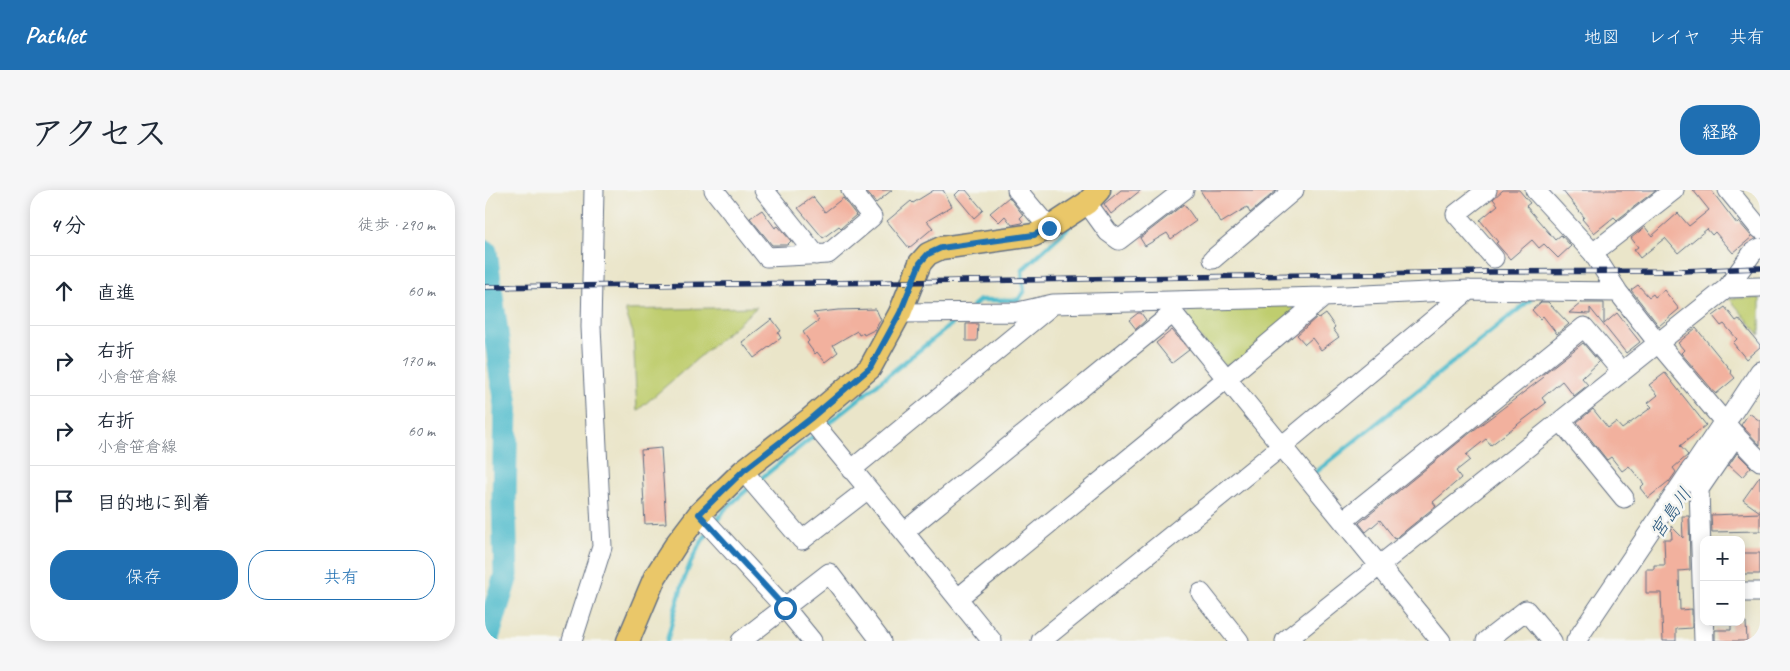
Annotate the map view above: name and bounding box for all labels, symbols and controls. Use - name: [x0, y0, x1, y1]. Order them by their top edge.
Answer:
- text: Pathlet: [25, 20, 85, 50]
- text: 地図: [1584, 26, 1620, 48]
- text: レイヤ: [1648, 26, 1701, 48]
- text: 共有: [1729, 26, 1765, 48]
- button: 経路: [1680, 105, 1760, 155]
- text: アクセス: [30, 111, 168, 156]
- text: 4 分: [50, 212, 86, 238]
- text: 徒歩 · 290 m: [358, 215, 435, 235]
- route end: [1038, 217, 1061, 240]
- icon: ahead: [50, 277, 78, 305]
- text: 直進: [97, 281, 135, 305]
- text: 60 m: [408, 281, 435, 301]
- text: 右折: [97, 339, 135, 363]
- icon: right: [50, 347, 78, 375]
- text: 170 m: [401, 351, 435, 371]
- text: 小倉笹倉線: [97, 367, 177, 387]
- text: 右折: [97, 409, 135, 433]
- icon: right: [50, 417, 78, 445]
- text: 60 m: [408, 421, 435, 441]
- text: 小倉笹倉線: [97, 437, 177, 457]
- water label: 宮島川: [1645, 483, 1697, 543]
- icon: arrive: [50, 487, 78, 515]
- text: 目的地に到着: [97, 491, 211, 515]
- map controls: [1700, 536, 1745, 626]
- button: +: [1700, 536, 1745, 581]
- button: 保存: [50, 550, 238, 600]
- button: 共有: [248, 550, 435, 600]
- button: −: [1700, 581, 1745, 626]
- route start: [774, 597, 797, 620]

